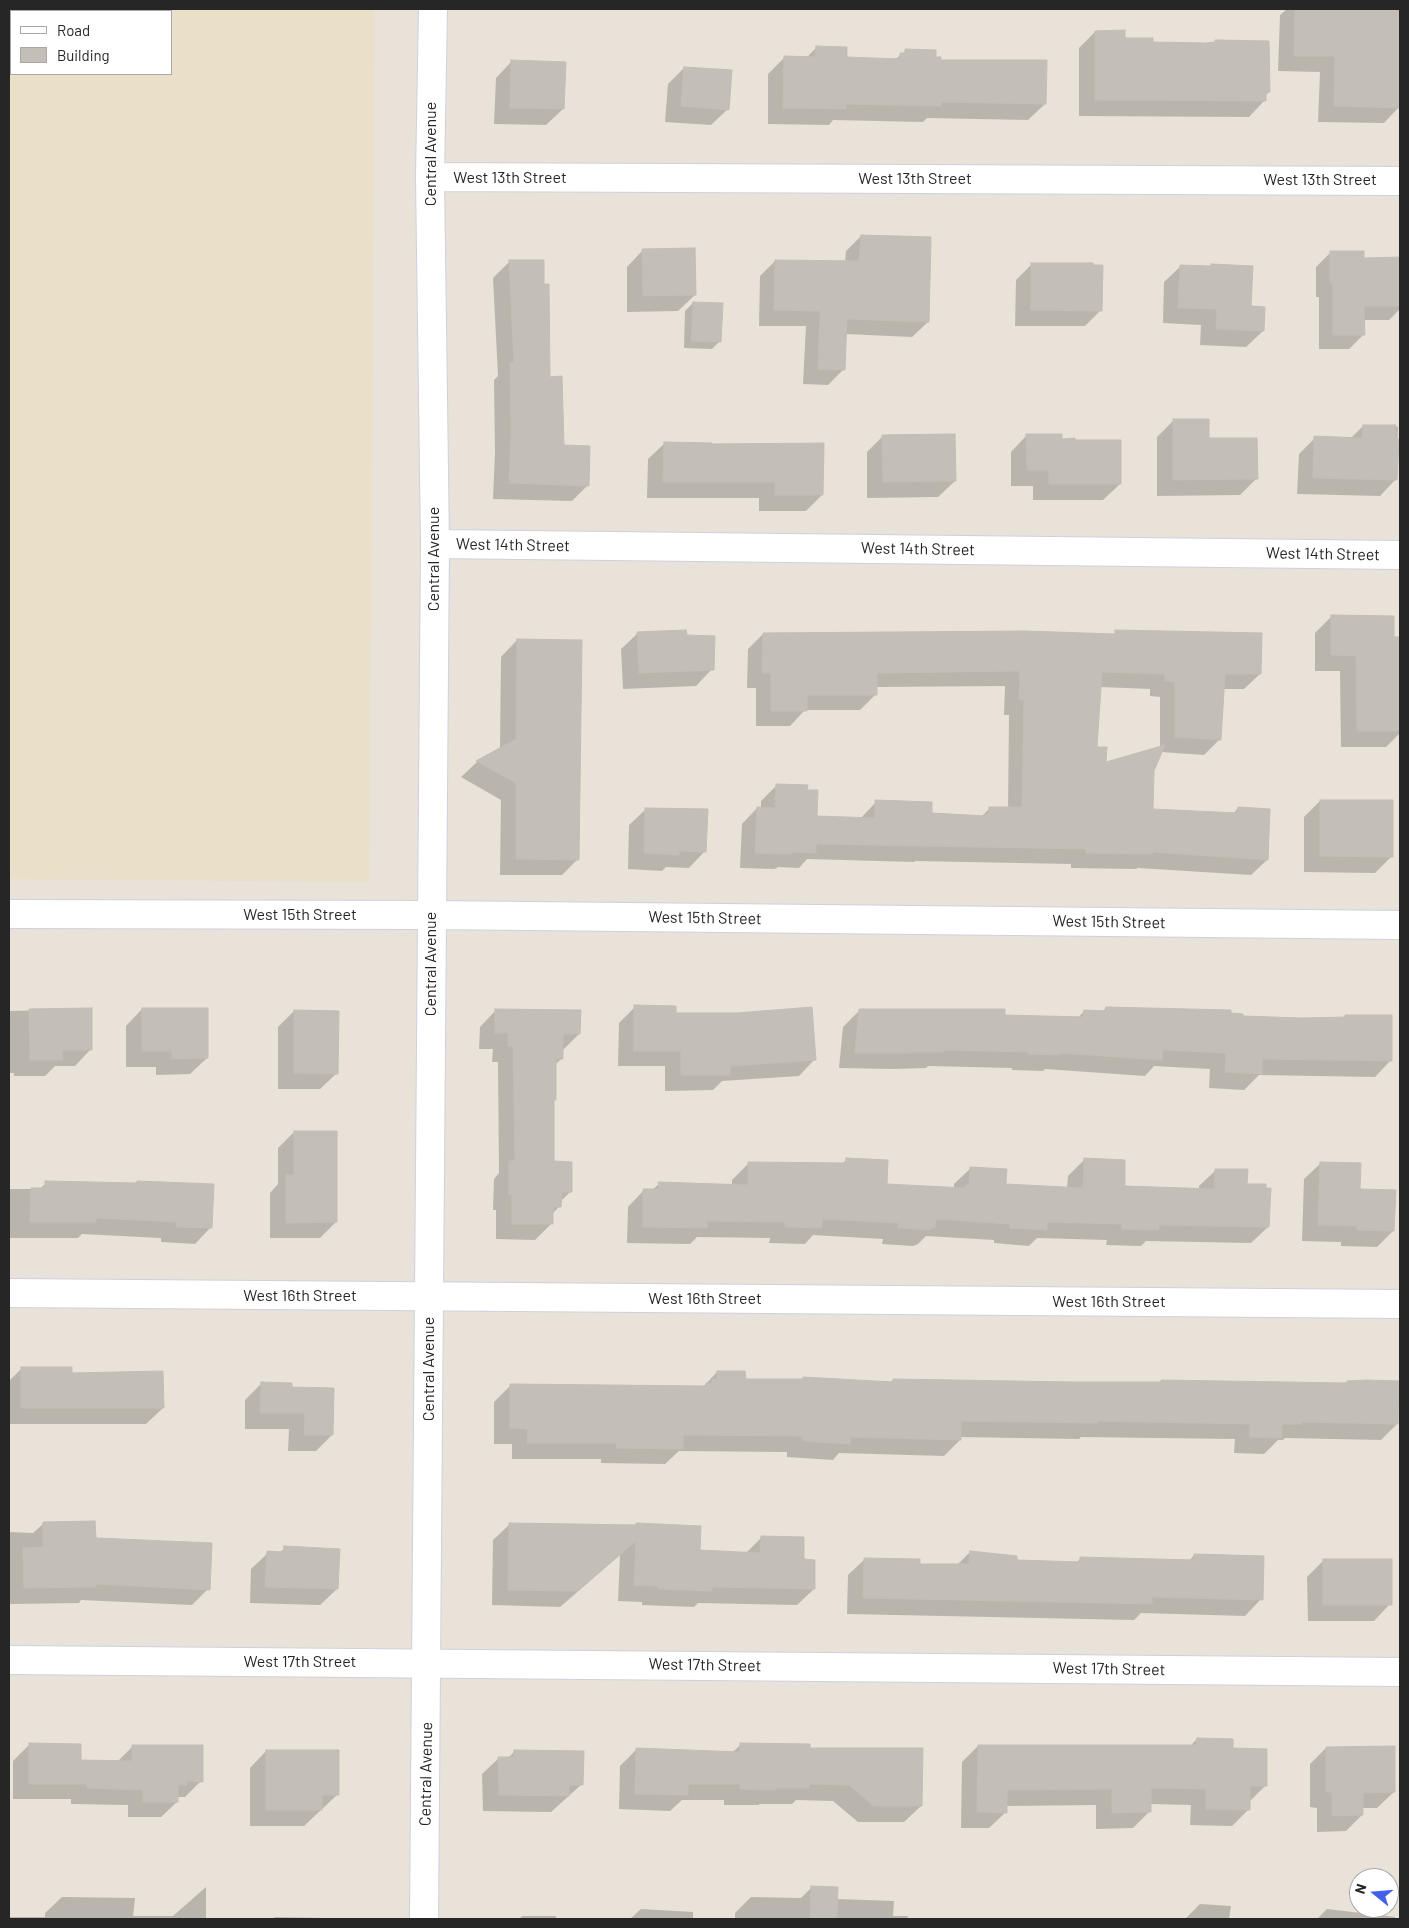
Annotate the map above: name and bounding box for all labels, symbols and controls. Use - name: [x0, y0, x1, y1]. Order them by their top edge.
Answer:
- legend: [10, 10, 172, 75]
- text: Road: [57, 21, 90, 39]
- text: Building: [57, 46, 110, 64]
- street label: Central Avenue: [421, 102, 441, 206]
- street label: West 13th Street: [453, 168, 567, 188]
- street label: West 13th Street: [858, 169, 972, 189]
- street label: West 13th Street: [1263, 170, 1377, 190]
- street label: Central Avenue: [424, 507, 444, 611]
- street label: West 14th Street: [456, 534, 570, 556]
- street label: West 14th Street: [861, 538, 975, 560]
- street label: West 14th Street: [1266, 543, 1380, 565]
- street label: West 15th Street: [243, 905, 357, 925]
- street label: West 15th Street: [648, 907, 762, 929]
- street label: West 15th Street: [1052, 911, 1166, 933]
- street label: Central Avenue: [421, 912, 441, 1016]
- street label: West 16th Street: [243, 1286, 357, 1306]
- street label: West 16th Street: [648, 1289, 762, 1309]
- street label: West 16th Street: [1052, 1292, 1166, 1312]
- street label: Central Avenue: [419, 1317, 439, 1421]
- street label: West 17th Street: [244, 1652, 356, 1672]
- street label: West 17th Street: [648, 1654, 762, 1676]
- street label: West 17th Street: [1052, 1658, 1166, 1680]
- street label: Central Avenue: [415, 1722, 437, 1826]
- north arrow: [1349, 1868, 1399, 1918]
- text: N: [1351, 1882, 1370, 1896]

